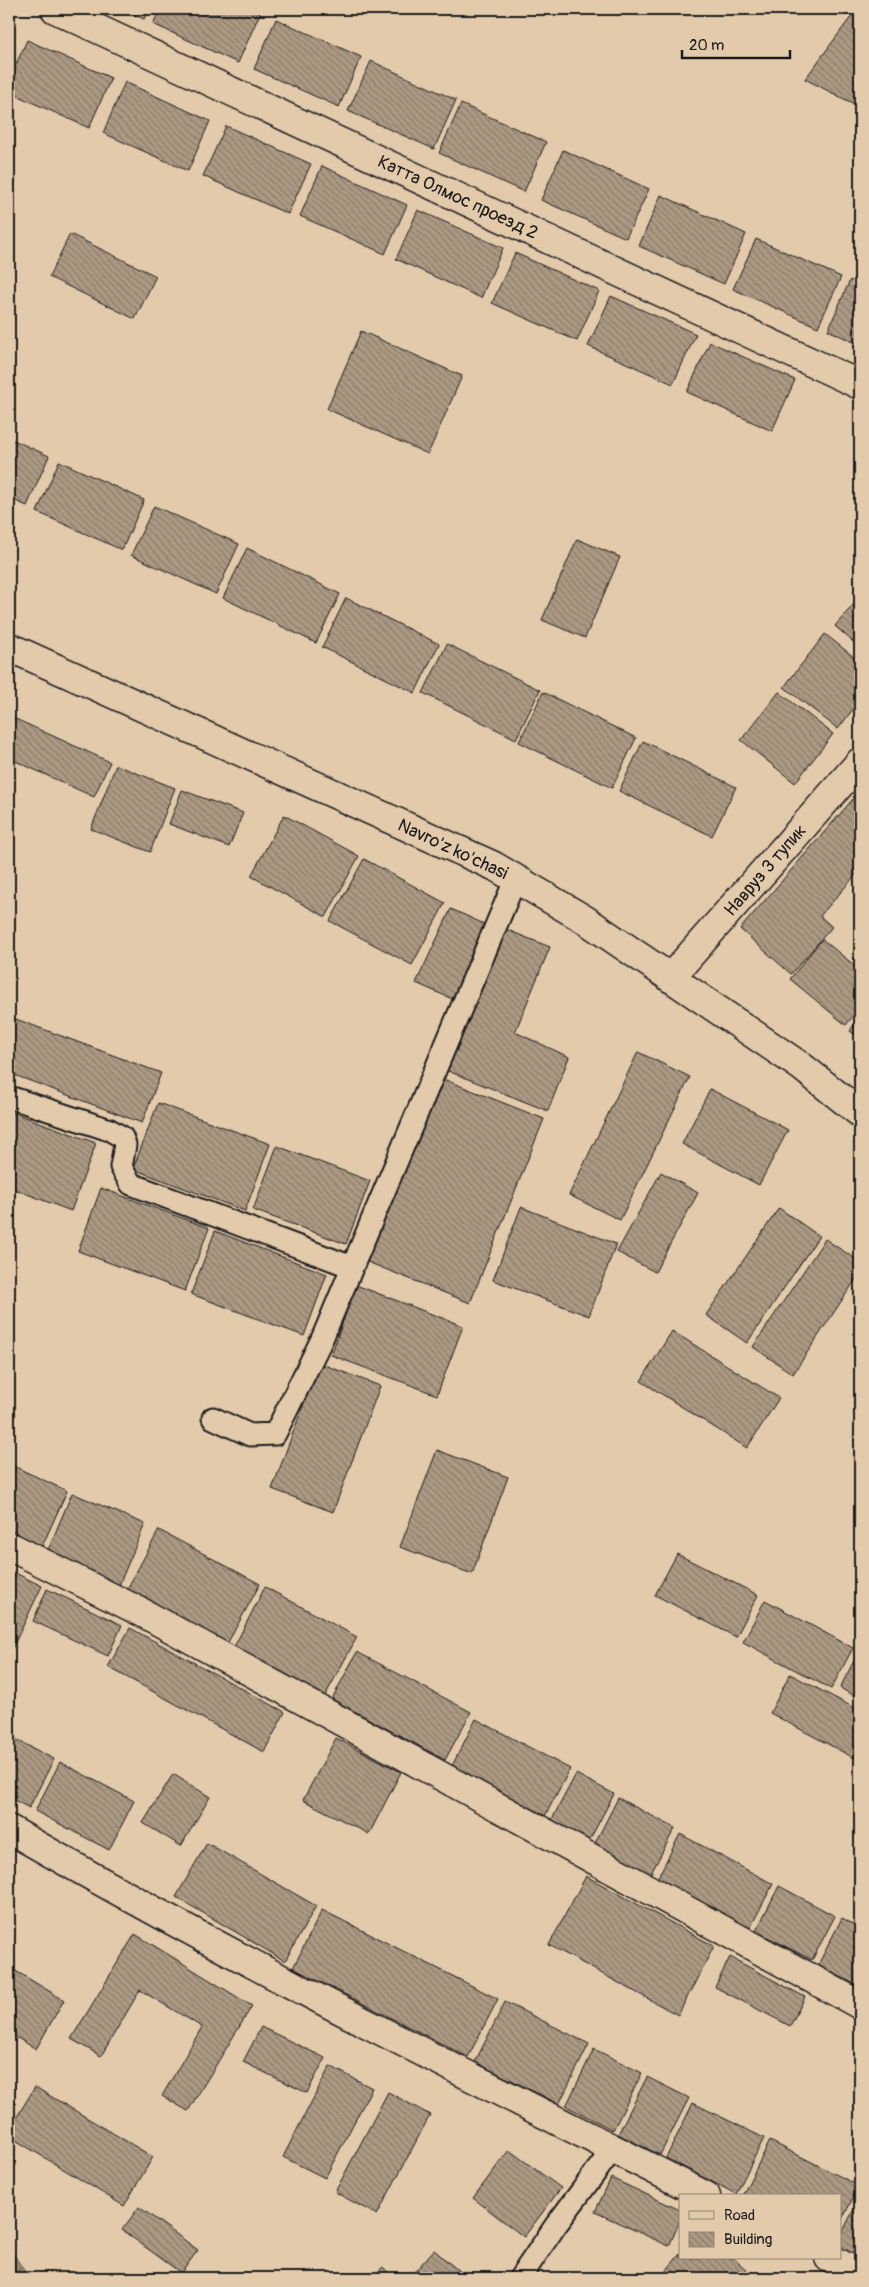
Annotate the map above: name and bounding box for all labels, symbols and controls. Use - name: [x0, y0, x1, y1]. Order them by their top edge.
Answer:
- scale bar: [682, 28, 789, 60]
- text: 20 m: [689, 36, 724, 55]
- street label: Катта Олмос проезд 2: [374, 150, 542, 245]
- street label: Navro'z ko'chasi: [394, 814, 512, 885]
- street label: Навруз 3 тупик: [719, 820, 812, 921]
- legend: [679, 2194, 842, 2260]
- text: Road: [724, 2206, 755, 2225]
- text: Building: [724, 2230, 772, 2249]

